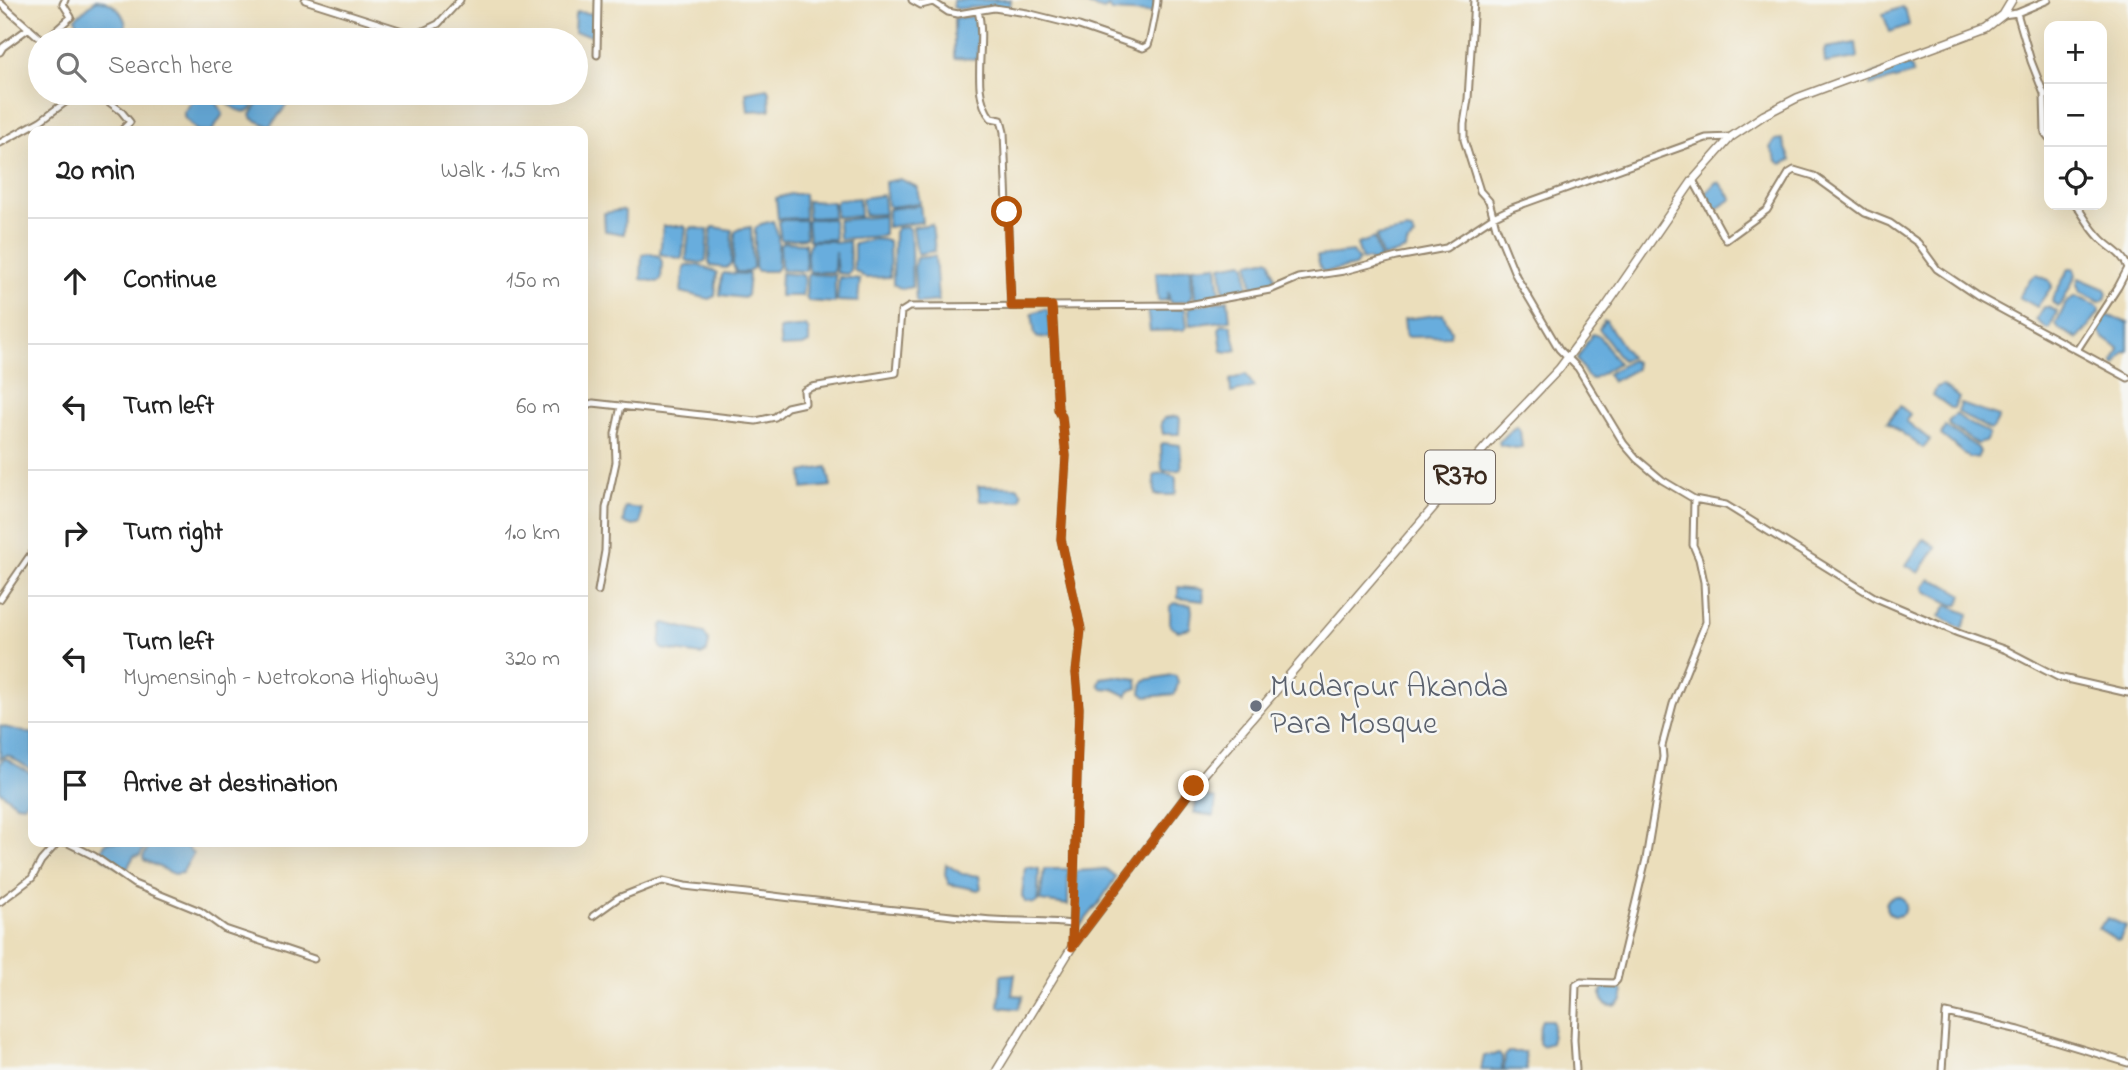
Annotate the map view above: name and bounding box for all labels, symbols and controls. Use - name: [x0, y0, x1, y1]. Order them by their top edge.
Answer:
- map controls: [2044, 21, 2107, 210]
- button: +: [2044, 21, 2107, 84]
- search box: [28, 28, 588, 105]
- icon: search: [52, 48, 90, 86]
- text: Search here: [108, 48, 233, 86]
- button: −: [2044, 84, 2107, 147]
- button: locate: [2044, 147, 2107, 210]
- text: 20 min: [56, 150, 135, 194]
- text: Walk · 1.5 km: [441, 155, 560, 188]
- route start: [991, 196, 1022, 227]
- icon: ahead: [56, 262, 94, 300]
- text: Continue: [123, 262, 216, 300]
- text: 150 m: [506, 265, 560, 298]
- icon: left: [56, 388, 94, 426]
- text: Turn left: [123, 388, 214, 426]
- text: 60 m: [516, 391, 560, 424]
- road number: R370: [1425, 450, 1495, 504]
- icon: right: [56, 514, 94, 552]
- text: Turn right: [123, 514, 223, 552]
- text: 1.0 km: [504, 517, 560, 550]
- text: Turn left: [123, 624, 214, 662]
- icon: left: [56, 640, 94, 678]
- text: 320 m: [506, 643, 560, 676]
- text: Mymensingh - Netrokona Highway: [123, 662, 439, 695]
- place label: Mudarpur Akanda Para Mosque: [1270, 665, 1508, 749]
- marker: Mudarpur Akanda Para Mosque: [1248, 698, 1264, 714]
- icon: arrive: [56, 766, 94, 804]
- text: Arrive at destination: [123, 766, 338, 804]
- route end: [1178, 770, 1209, 801]

